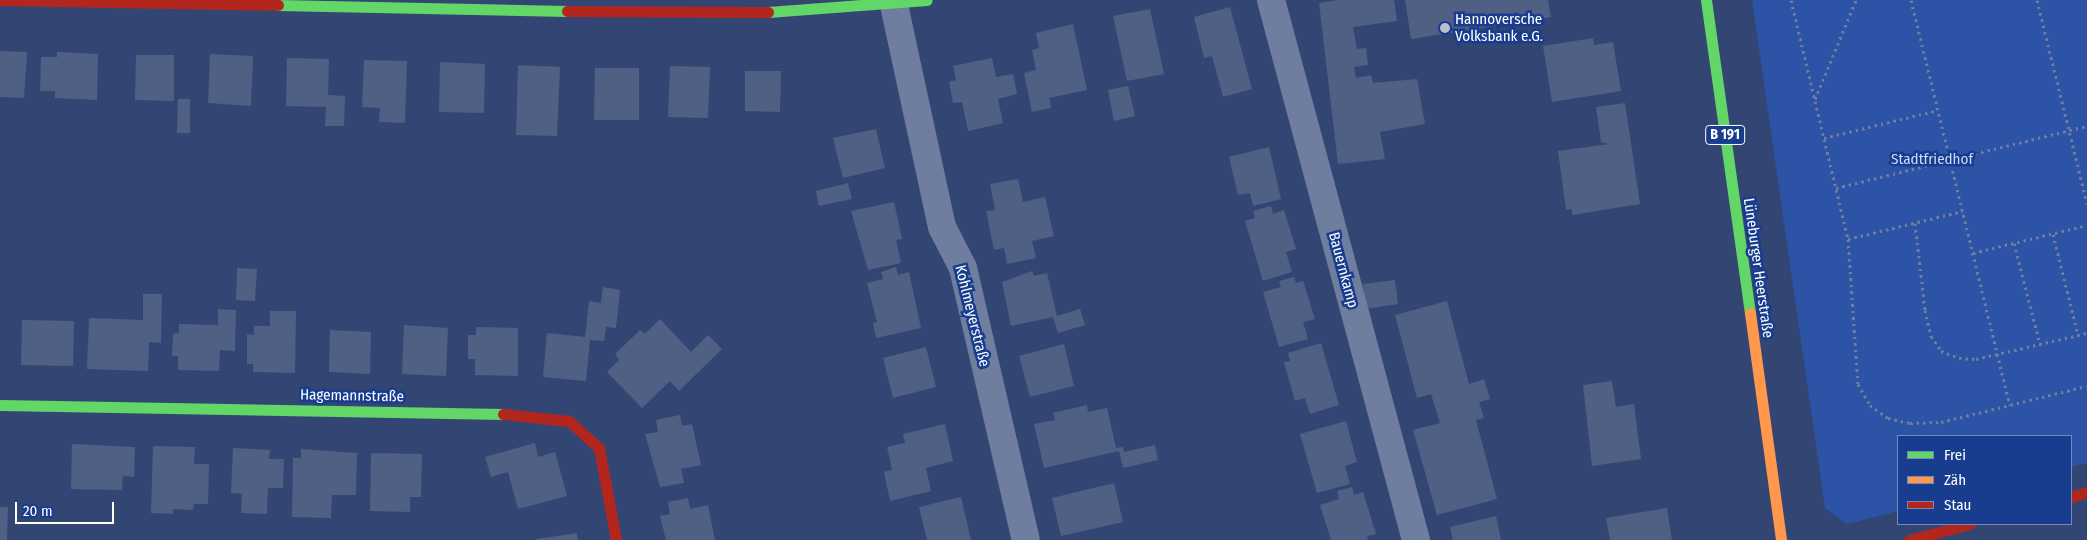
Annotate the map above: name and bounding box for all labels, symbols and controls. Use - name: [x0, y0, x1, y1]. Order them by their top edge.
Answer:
- place label: Hannoversche Volksbank e.G.: [1455, 10, 1543, 45]
- marker: Hannoversche Volksbank e.G.: [1439, 22, 1451, 34]
- road number: B 191: [1705, 124, 1745, 146]
- park label: Stadtfriedhof: [1891, 151, 1973, 169]
- street label: Lüneburger Heerstraße: [1739, 197, 1777, 339]
- street label: Bauernkamp: [1324, 230, 1362, 310]
- street label: Kohlmeyerstraße: [951, 263, 993, 369]
- street label: Hagemannstraße: [300, 386, 404, 406]
- legend: [1897, 435, 2072, 525]
- text: Frei: [1944, 446, 1966, 464]
- text: Zäh: [1944, 471, 1966, 489]
- scale bar: [18, 492, 116, 524]
- text: Stau: [1944, 496, 1971, 514]
- text: 20 m: [23, 502, 53, 520]

